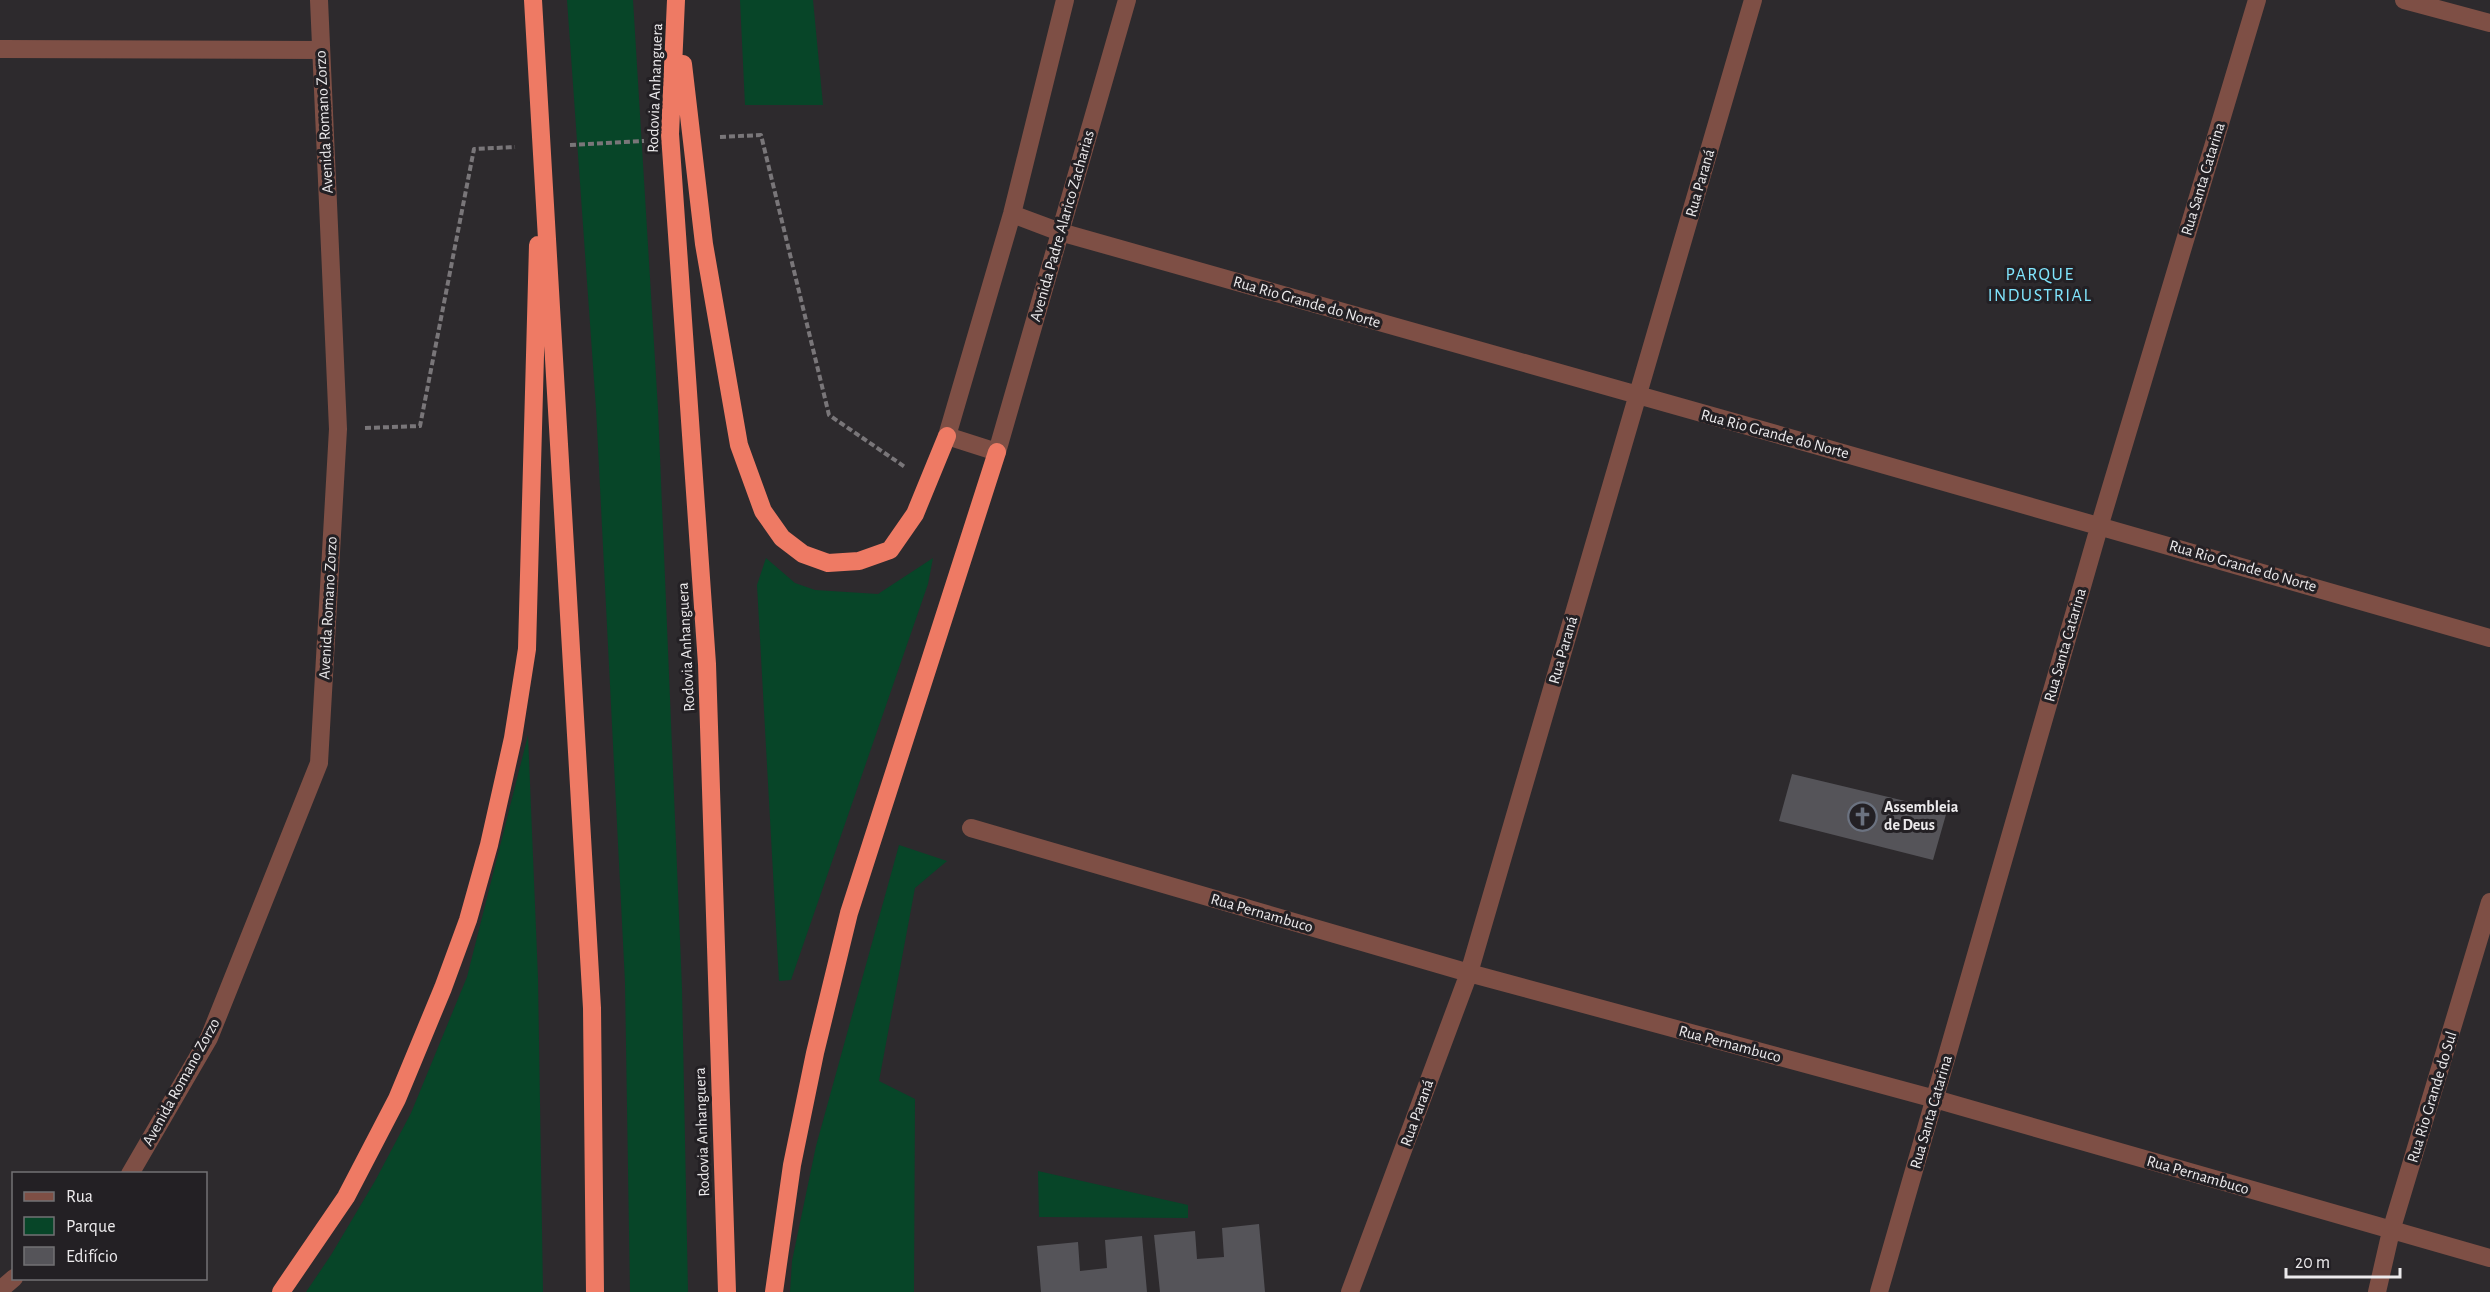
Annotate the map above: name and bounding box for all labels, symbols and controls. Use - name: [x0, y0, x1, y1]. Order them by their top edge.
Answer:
- street label: Rodovia Anhanguera: [645, 23, 665, 153]
- street label: Avenida Romano Zorzo: [312, 50, 336, 194]
- street label: Rua Santa Catarina: [2178, 121, 2228, 237]
- street label: Avenida Padre Alarico Zacharias: [1027, 129, 1097, 323]
- street label: Rua Paraná: [1683, 147, 1717, 219]
- district label: PARQUE INDUSTRIAL: [1988, 266, 2092, 305]
- street label: Rua Rio Grande do Norte: [1231, 273, 1383, 331]
- street label: Rua Rio Grande do Norte: [1699, 407, 1851, 461]
- street label: Avenida Romano Zorzo: [316, 536, 340, 680]
- street label: Rua Rio Grande do Norte: [2167, 537, 2319, 595]
- street label: Rodovia Anhanguera: [675, 582, 697, 712]
- street label: Rua Santa Catarina: [2041, 586, 2089, 704]
- street label: Rua Paraná: [1546, 614, 1580, 686]
- place label: Assembleia de Deus: [1884, 799, 1959, 833]
- church icon: Assembleia de Deus: [1847, 800, 1879, 832]
- street label: Rua Pernambuco: [1209, 891, 1315, 935]
- street label: Avenida Romano Zorzo: [139, 1015, 223, 1149]
- street label: Rua Pernambuco: [1677, 1023, 1783, 1065]
- street label: Rua Rio Grande do Sul: [2404, 1029, 2460, 1165]
- street label: Rua Santa Catarina: [1907, 1053, 1955, 1171]
- street label: Rodovia Anhanguera: [692, 1067, 712, 1197]
- street label: Rua Paraná: [1398, 1077, 1436, 1149]
- street label: Rua Pernambuco: [2145, 1153, 2251, 1197]
- legend: [12, 1172, 207, 1280]
- text: Rua: [66, 1188, 93, 1206]
- text: Parque: [66, 1218, 115, 1236]
- scale bar: [2286, 1241, 2400, 1279]
- text: Edifício: [66, 1248, 118, 1266]
- text: 20 m: [2295, 1254, 2330, 1272]

